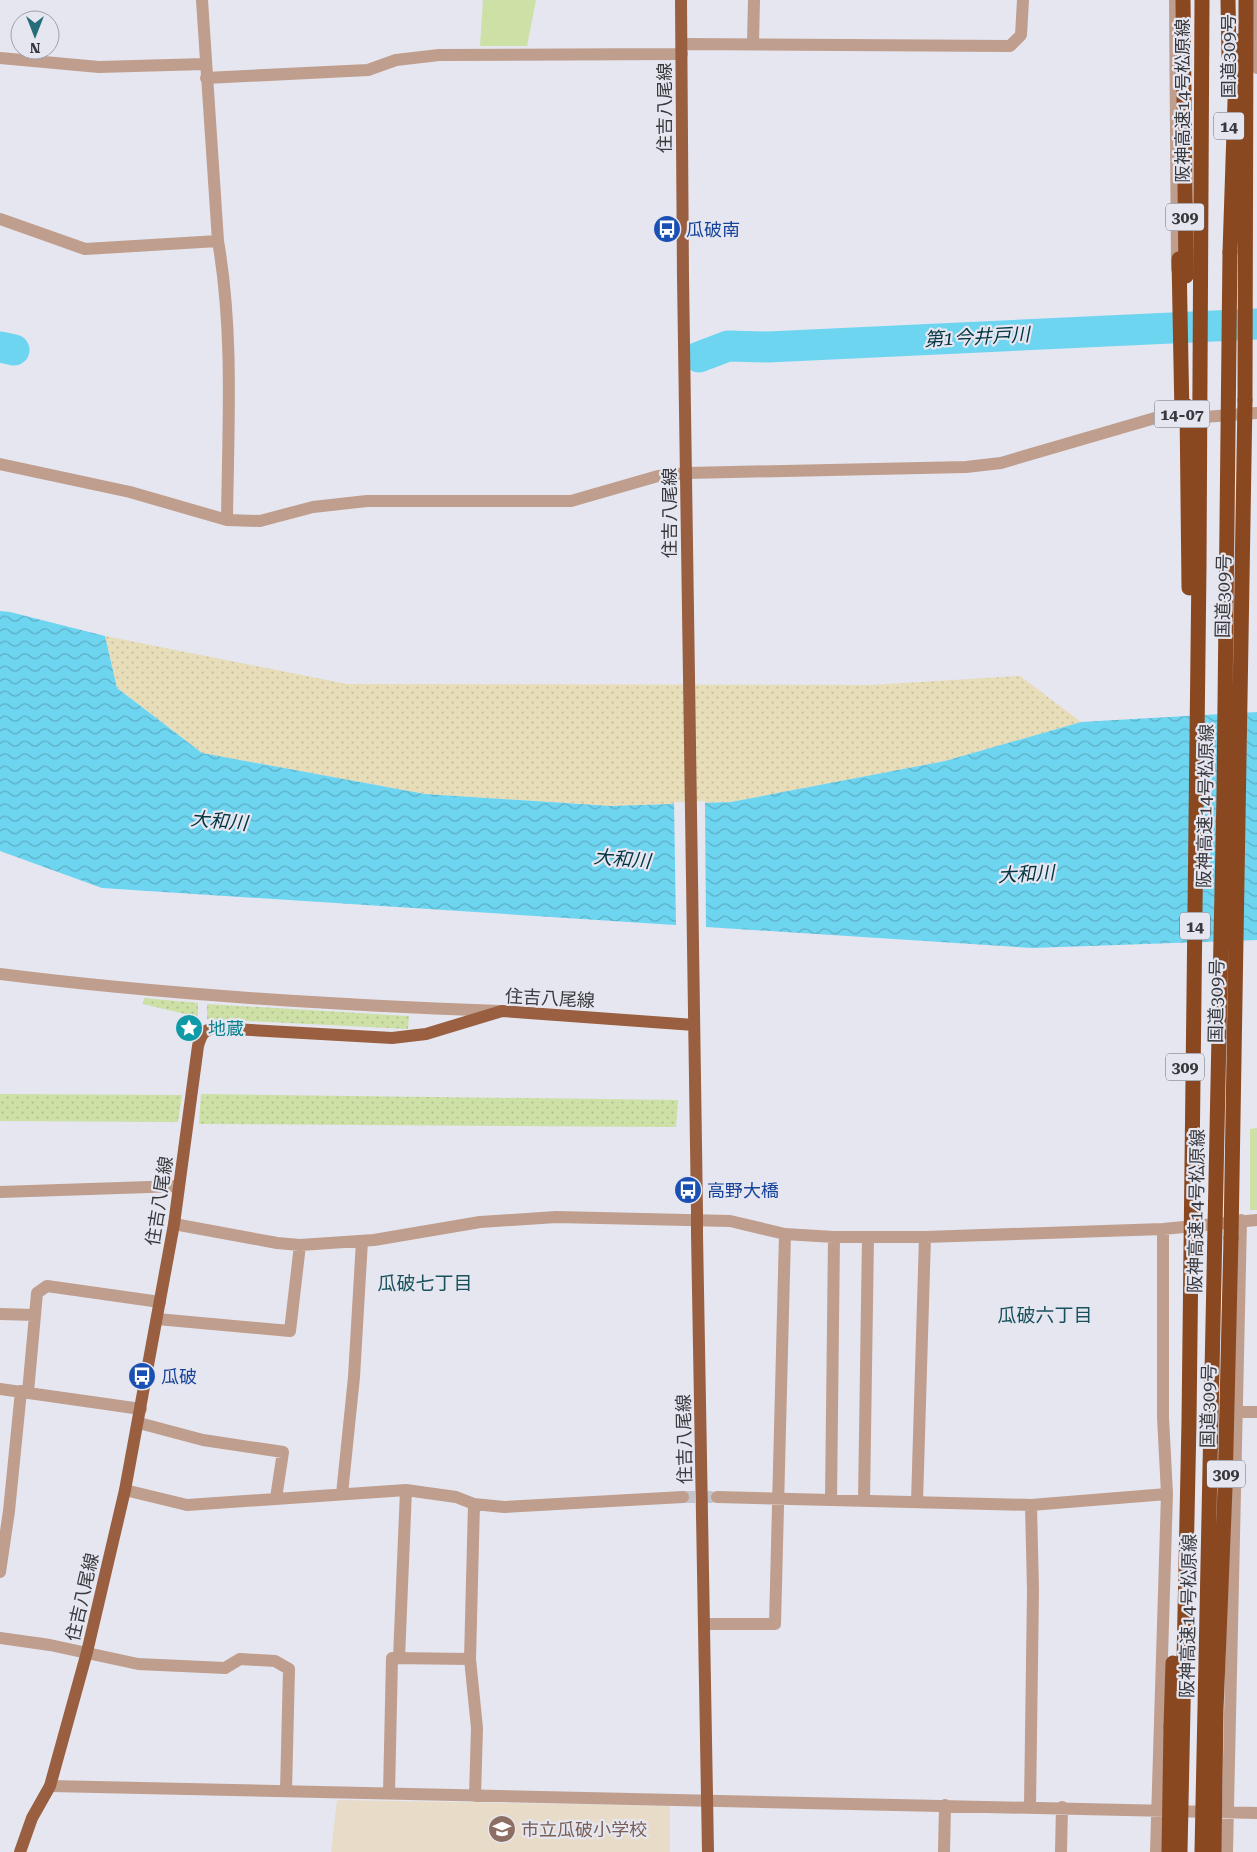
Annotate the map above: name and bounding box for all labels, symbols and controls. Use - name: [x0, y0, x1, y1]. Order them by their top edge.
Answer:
- north arrow: [10, 10, 60, 60]
- street label: 国道309号: [1218, 14, 1239, 98]
- street label: 阪神高速14号松原線: [1172, 19, 1193, 183]
- text: N: [29, 40, 40, 56]
- street label: 住吉八尾線: [654, 63, 675, 153]
- road number: 14: [1214, 112, 1244, 140]
- road number: 309: [1166, 203, 1204, 230]
- bus stop icon: 瓜破南: [652, 214, 682, 244]
- place label: 瓜破南: [686, 219, 740, 240]
- water label: 第1今井戸川: [924, 323, 1032, 351]
- road number: 14-07: [1154, 400, 1210, 428]
- street label: 住吉八尾線: [659, 468, 680, 558]
- street label: 国道309号: [1212, 554, 1234, 638]
- street label: 阪神高速14号松原線: [1193, 724, 1217, 888]
- water label: 大和川: [190, 807, 250, 835]
- water label: 大和川: [593, 845, 653, 873]
- water label: 大和川: [997, 861, 1057, 887]
- road number: 14: [1180, 912, 1210, 939]
- street label: 国道309号: [1205, 959, 1227, 1043]
- street label: 住吉八尾線: [505, 985, 595, 1011]
- place icon: 地蔵: [174, 1013, 204, 1043]
- place label: 地蔵: [208, 1018, 244, 1039]
- road number: 309: [1166, 1054, 1204, 1080]
- street label: 阪神高速14号松原線: [1184, 1129, 1208, 1293]
- street label: 住吉八尾線: [142, 1155, 176, 1247]
- bus stop icon: 高野大橋: [673, 1175, 703, 1205]
- place label: 高野大橋: [707, 1180, 779, 1201]
- district label: 瓜破七丁目: [377, 1272, 473, 1295]
- district label: 瓜破六丁目: [997, 1304, 1093, 1327]
- bus stop icon: 瓜破: [127, 1361, 157, 1391]
- street label: 国道309号: [1197, 1364, 1219, 1448]
- place label: 瓜破: [161, 1366, 197, 1387]
- street label: 住吉八尾線: [673, 1394, 695, 1484]
- road number: 309: [1207, 1460, 1245, 1488]
- street label: 阪神高速14号松原線: [1176, 1534, 1200, 1698]
- street label: 住吉八尾線: [62, 1551, 102, 1643]
- school or university icon: 市立瓜破小学校: [487, 1814, 517, 1844]
- place label: 市立瓜破小学校: [521, 1819, 647, 1840]

